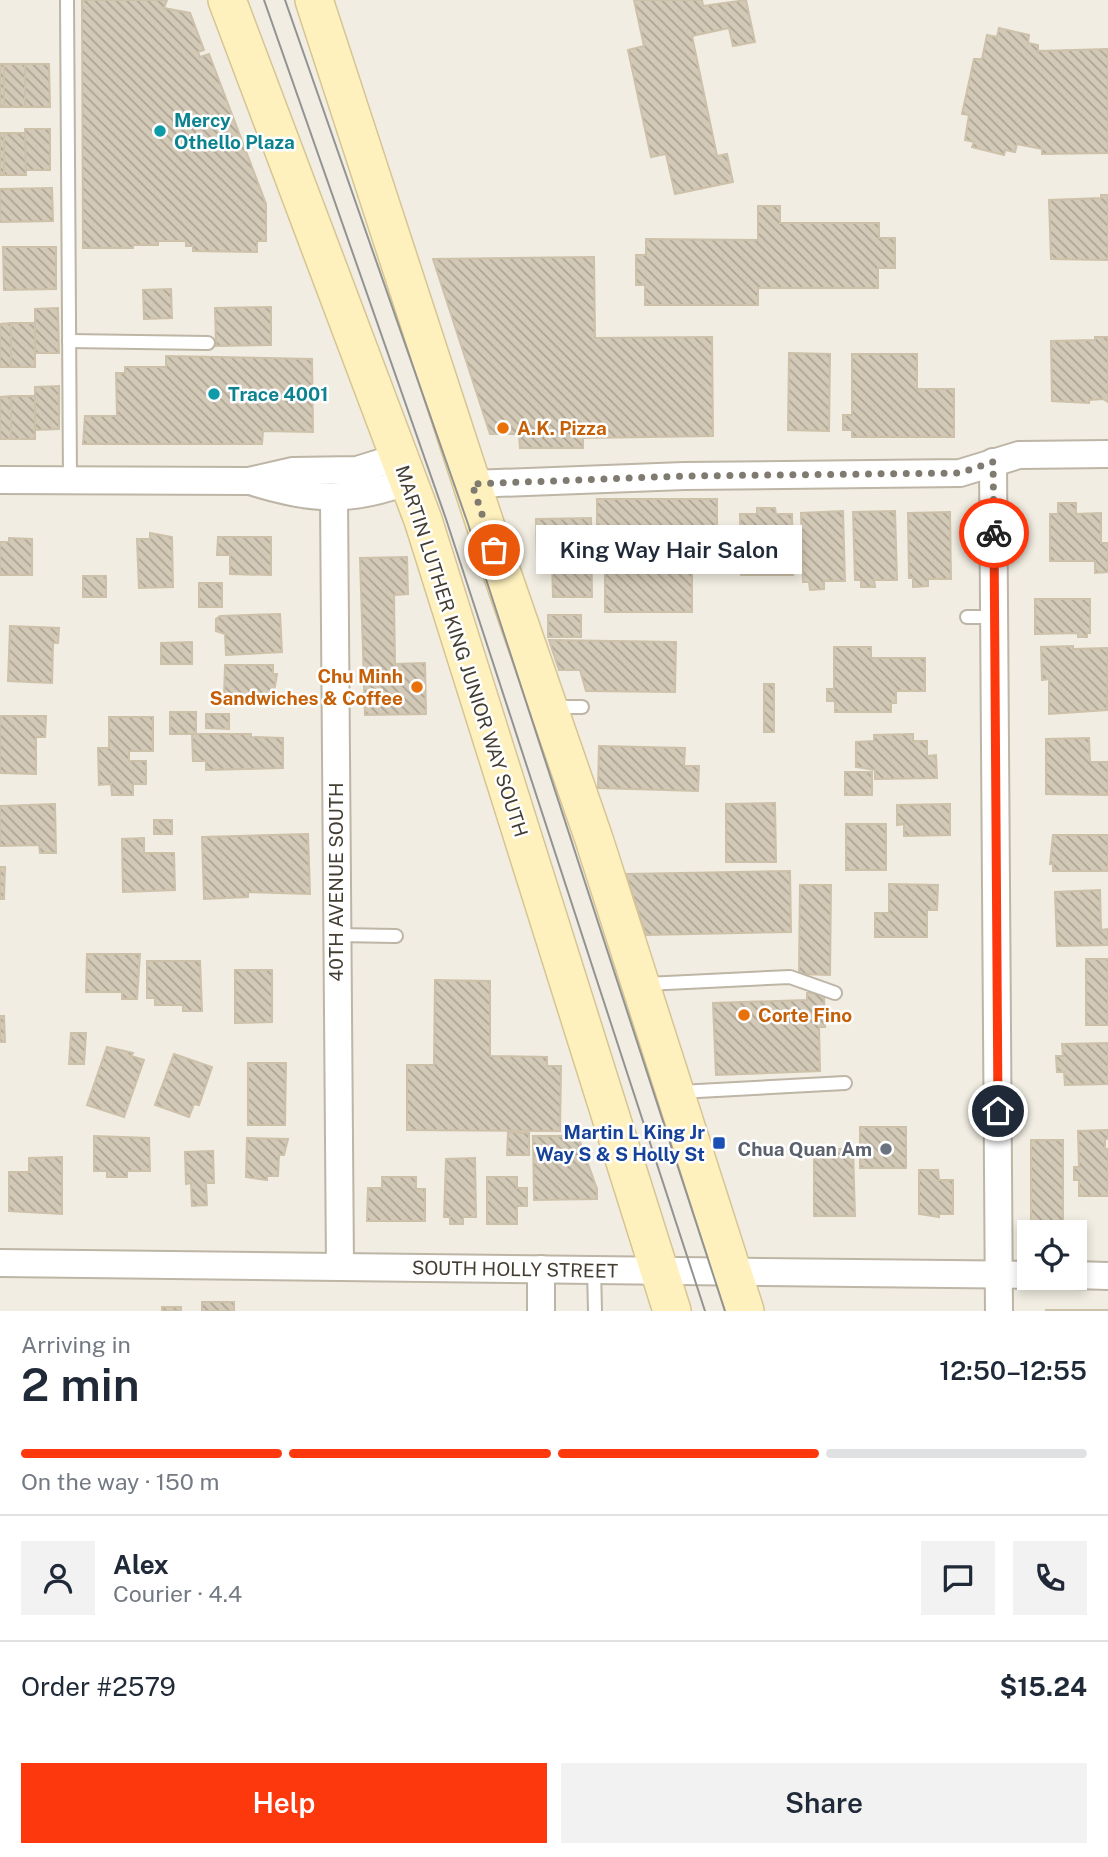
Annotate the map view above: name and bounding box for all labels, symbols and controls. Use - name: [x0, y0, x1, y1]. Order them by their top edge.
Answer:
- place label: Mercy Othello Plaza: [174, 109, 295, 153]
- marker: Mercy Othello Plaza: [152, 123, 168, 139]
- place label: Trace 4001: [228, 383, 328, 405]
- marker: Trace 4001: [206, 386, 222, 402]
- place label: A.K. Pizza: [517, 417, 607, 439]
- marker: A.K. Pizza: [495, 420, 511, 436]
- street label: MARTIN LUTHER KING JUNIOR WAY SOUTH: [391, 462, 533, 840]
- courier: [959, 498, 1029, 568]
- icon: bike: [975, 514, 1013, 552]
- pin: [464, 520, 524, 580]
- callout: King Way Hair Salon: [536, 526, 802, 574]
- icon: bag: [475, 531, 513, 569]
- text: King Way Hair Salon: [559, 536, 779, 563]
- place label: Chu Minh Sandwiches & Coffee: [209, 665, 403, 709]
- marker: Chu Minh Sandwiches & Coffee: [409, 679, 425, 695]
- street label: 40TH AVENUE SOUTH: [325, 782, 347, 982]
- place label: Corte Fino: [758, 1004, 852, 1026]
- marker: Corte Fino: [736, 1007, 752, 1023]
- pin: [968, 1081, 1028, 1141]
- icon: home: [979, 1092, 1017, 1130]
- place label: Martin L King Jr Way S & S Holly St: [536, 1121, 705, 1165]
- marker: Martin L King Jr Way S & S Holly St: [711, 1135, 727, 1151]
- place label: Chua Quan Am: [738, 1138, 872, 1160]
- marker: Chua Quan Am: [878, 1141, 894, 1157]
- map controls: [1017, 1220, 1087, 1290]
- button: locate: [1017, 1220, 1087, 1290]
- street label: SOUTH HOLLY STREET: [412, 1256, 618, 1282]
- text: Arriving in: [21, 1331, 131, 1358]
- text: 12:50–12:55: [939, 1355, 1087, 1386]
- text: 2 min: [21, 1357, 140, 1411]
- text: On the way · 150 m: [21, 1468, 219, 1495]
- button: person: [21, 1541, 95, 1615]
- button: chat: [921, 1541, 995, 1615]
- button: phone: [1013, 1541, 1087, 1615]
- text: Alex: [113, 1549, 169, 1580]
- text: Courier · 4.4: [113, 1580, 242, 1607]
- text: Order #2579: [21, 1671, 176, 1702]
- text: $15.24: [1000, 1671, 1087, 1702]
- button: Help: [21, 1763, 547, 1843]
- button: Share: [561, 1763, 1087, 1843]

